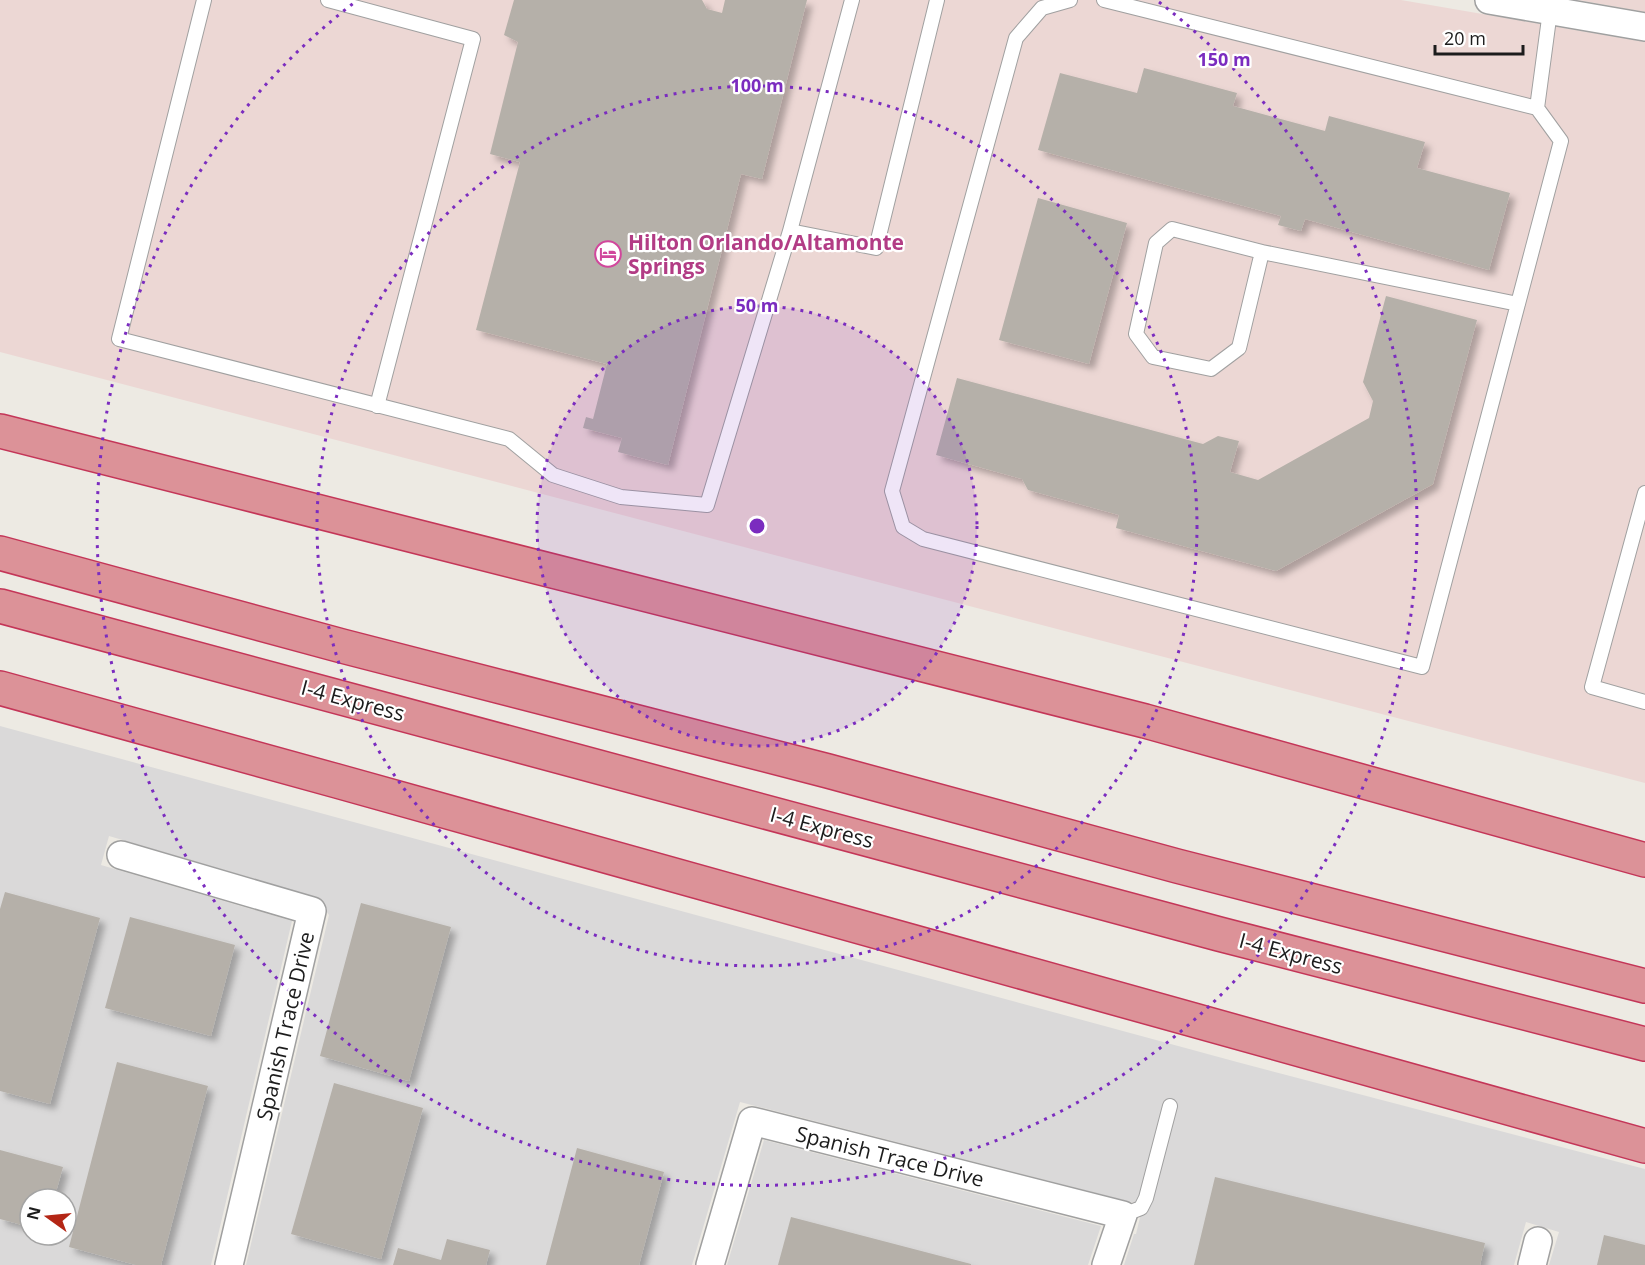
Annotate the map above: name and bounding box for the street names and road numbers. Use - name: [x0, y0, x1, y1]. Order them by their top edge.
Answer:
- street label: I-4 Express: [298, 673, 408, 727]
- street label: I-4 Express: [767, 800, 877, 854]
- street label: I-4 Express: [1236, 926, 1346, 980]
- street label: Spanish Trace Drive: [250, 929, 320, 1123]
- street label: Spanish Trace Drive: [793, 1119, 987, 1193]

